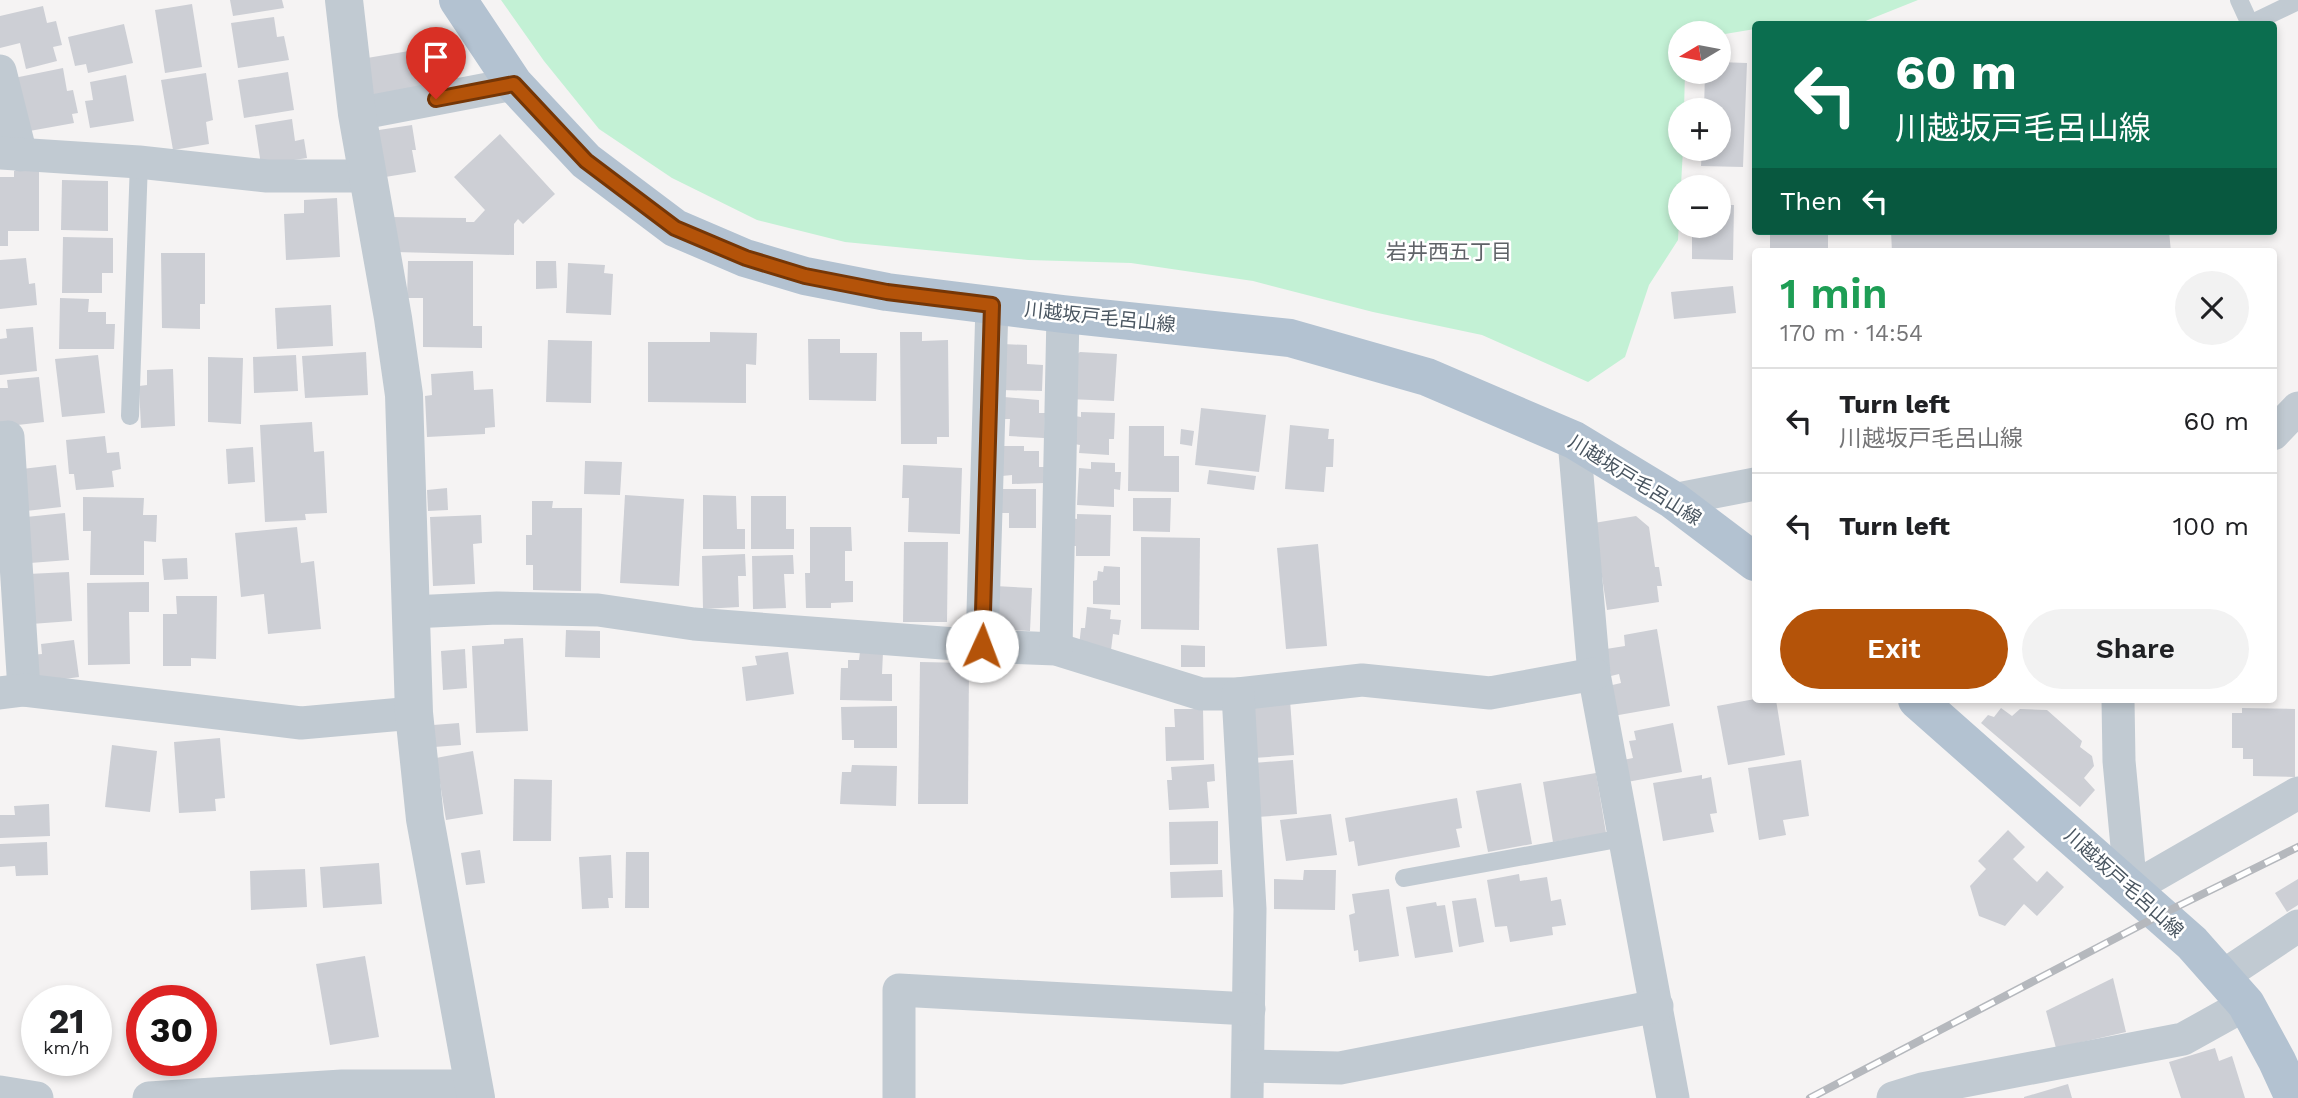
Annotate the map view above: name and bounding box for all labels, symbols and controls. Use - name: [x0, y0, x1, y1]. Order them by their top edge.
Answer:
- north arrow: [1668, 21, 1731, 84]
- map controls: [1668, 21, 1731, 238]
- pin: [406, 27, 466, 99]
- icon: arrive: [417, 38, 455, 76]
- text: 60 m: [1895, 43, 2017, 101]
- icon: left: [1780, 49, 1871, 140]
- button: +: [1668, 98, 1731, 161]
- text: 川越坂戸毛呂山線: [1895, 109, 2151, 147]
- button: −: [1668, 175, 1731, 238]
- icon: left: [1856, 182, 1894, 220]
- text: Then: [1780, 186, 1842, 216]
- district label: 岩井西五丁目: [1386, 239, 1512, 264]
- text: 1 min: [1780, 269, 1888, 318]
- button: close: [2175, 271, 2249, 345]
- street label: 川越坂戸毛呂山線: [1023, 298, 1177, 336]
- text: 170 m · 14:54: [1780, 320, 1923, 347]
- text: Turn left: [1839, 389, 1950, 419]
- icon: left: [1780, 402, 1818, 440]
- text: 60 m: [2183, 406, 2249, 436]
- text: 川越坂戸毛呂山線: [1839, 425, 2023, 452]
- street label: 川越坂戸毛呂山線: [1564, 430, 1706, 530]
- icon: left: [1780, 507, 1818, 545]
- text: Turn left: [1839, 511, 1950, 541]
- text: 100 m: [2173, 511, 2249, 541]
- position arrow: [945, 609, 1019, 683]
- button: Exit: [1780, 609, 2008, 689]
- button: Share: [2022, 609, 2249, 689]
- street label: 川越坂戸毛呂山線: [2060, 824, 2188, 942]
- speed limit sign: 30: [126, 985, 217, 1076]
- text: 21: [49, 1000, 84, 1042]
- text: km/h: [43, 1037, 90, 1058]

